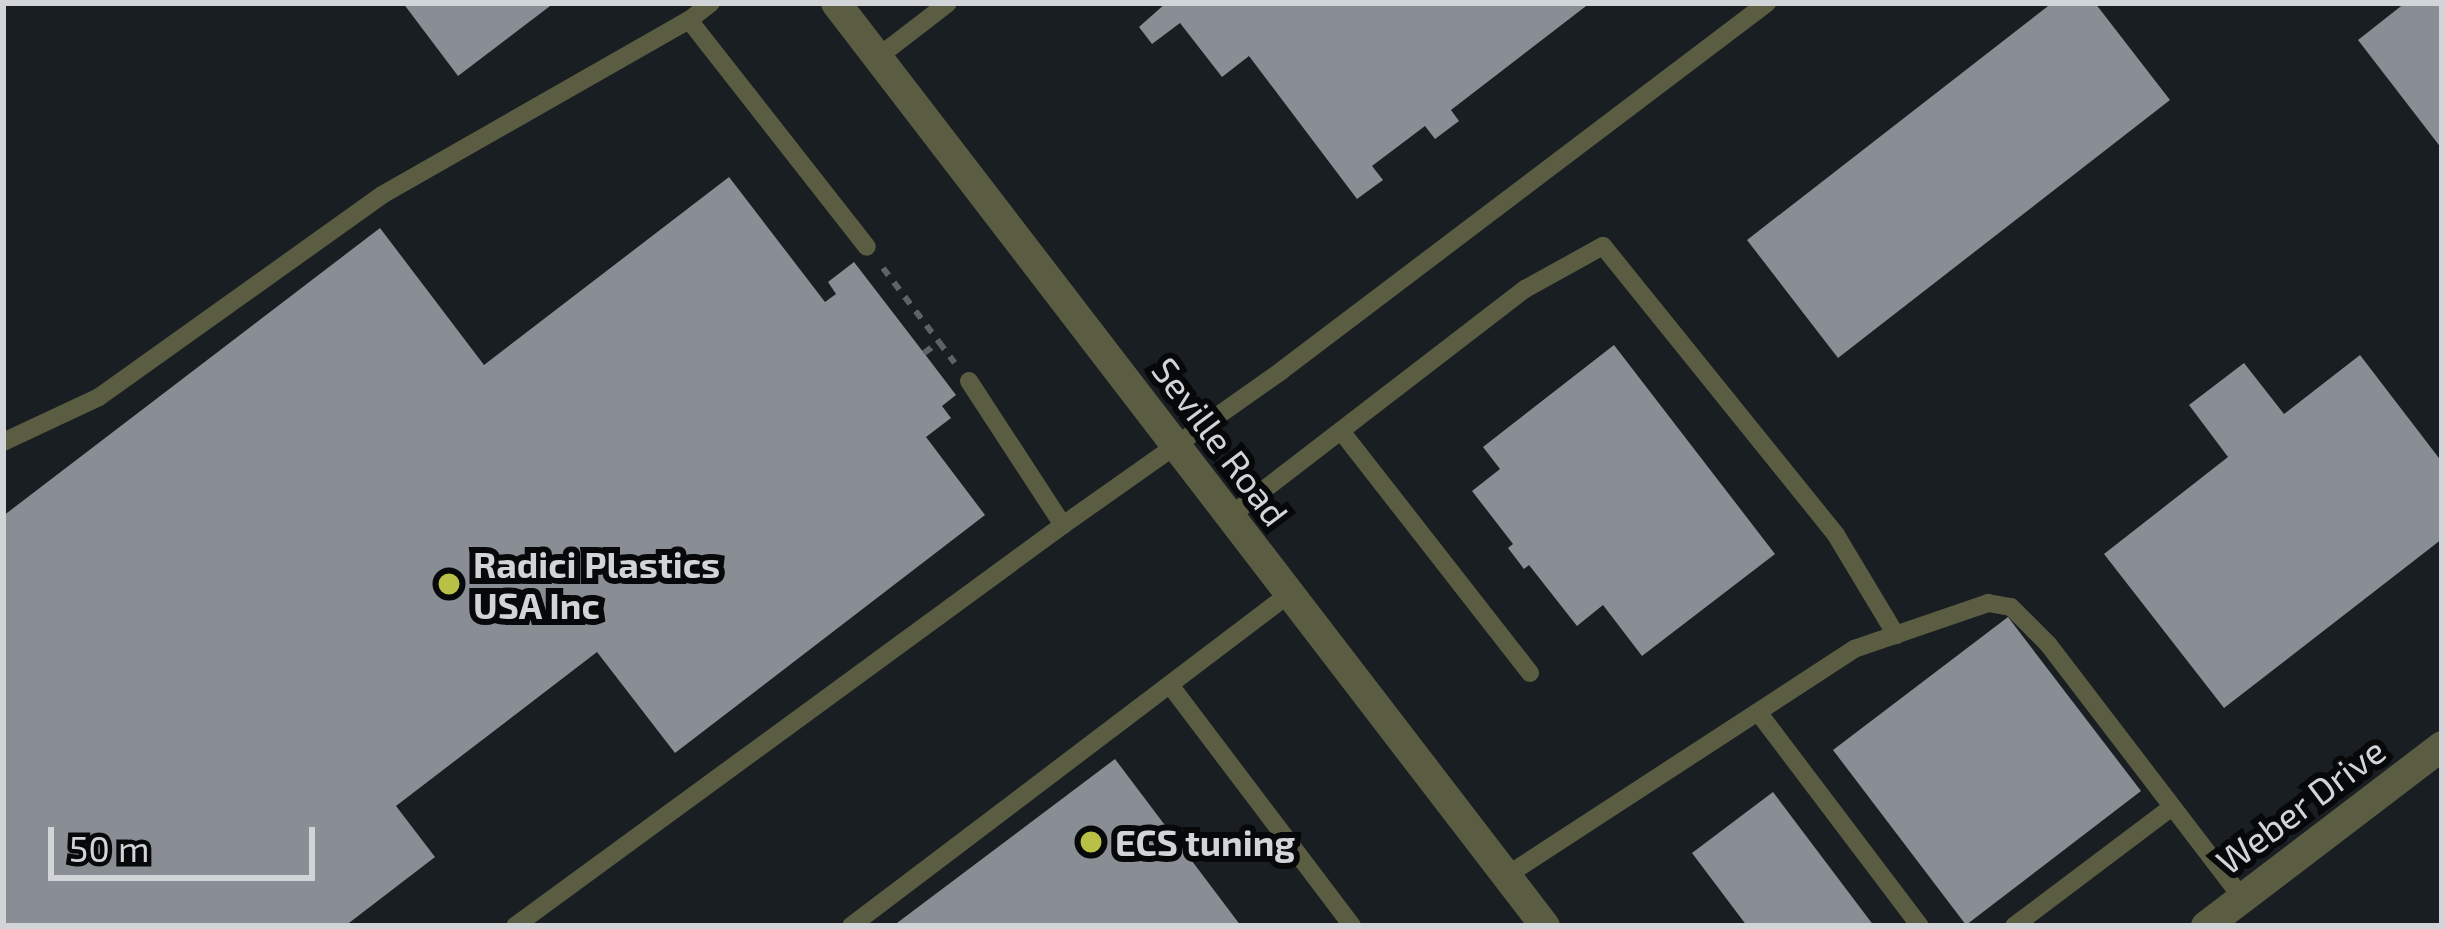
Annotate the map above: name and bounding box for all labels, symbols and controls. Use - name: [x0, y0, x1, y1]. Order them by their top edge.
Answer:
- street label: Seville Road: [1144, 349, 1298, 533]
- place label: Radici Plastics USA Inc: [473, 541, 720, 626]
- marker: Radici Plastics USA Inc: [436, 571, 462, 597]
- street label: Weber Drive: [2207, 727, 2393, 883]
- scale bar: [54, 803, 321, 877]
- place label: ECS tuning: [1115, 820, 1296, 864]
- text: 50 m: [69, 826, 150, 869]
- marker: ECS tuning: [1078, 829, 1104, 855]

